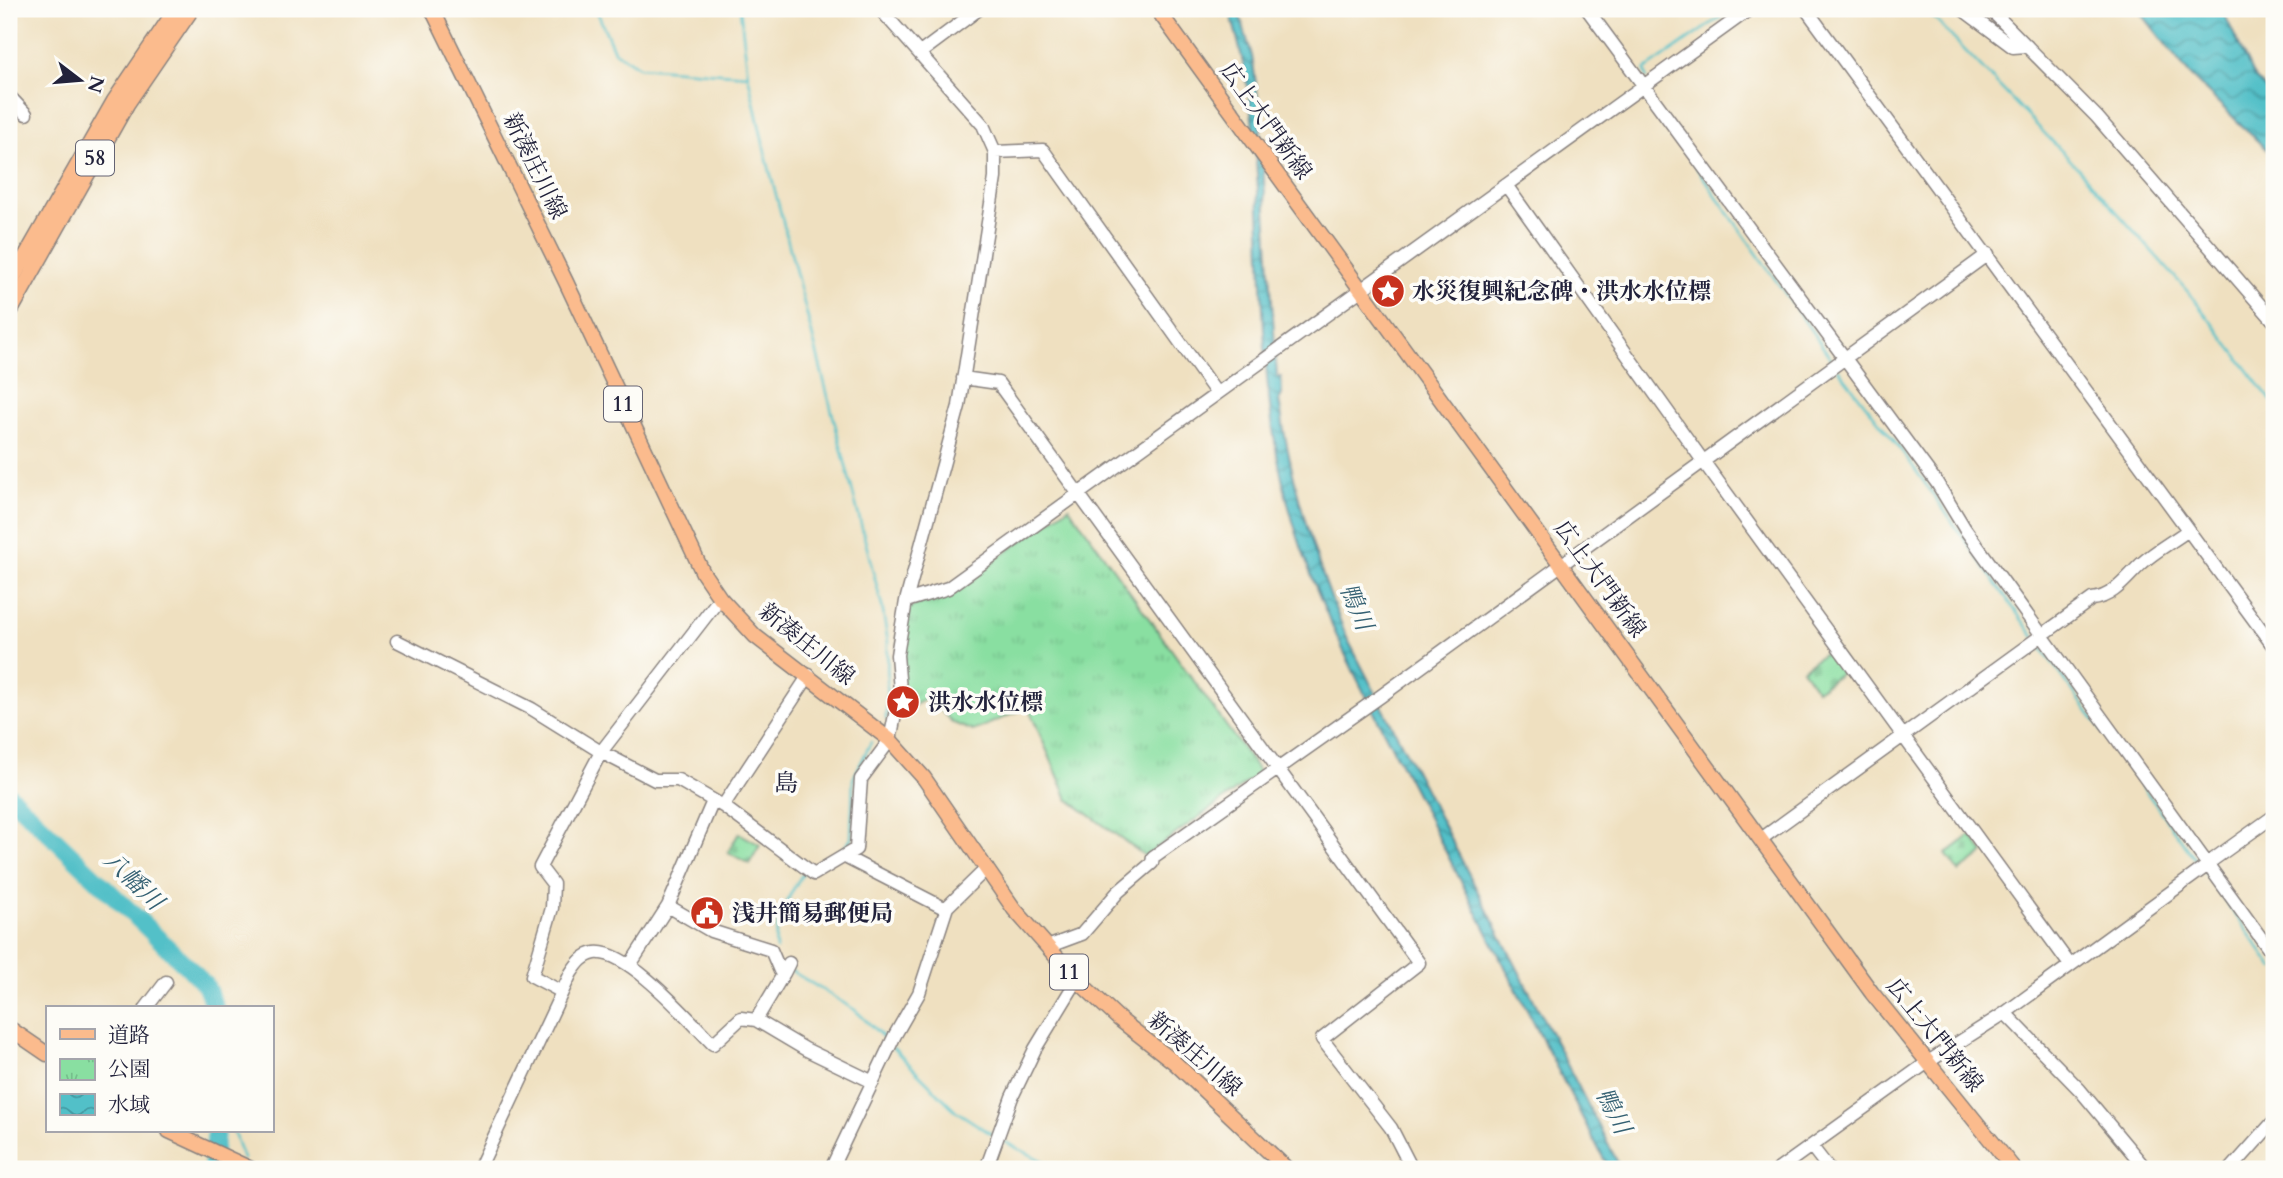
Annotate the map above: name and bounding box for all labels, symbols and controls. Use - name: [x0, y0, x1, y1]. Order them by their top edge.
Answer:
- north arrow: [46, 46, 116, 116]
- street label: 広上大門新線: [1213, 56, 1319, 186]
- text: N: [80, 73, 110, 96]
- street label: 新湊庄川線: [496, 108, 574, 224]
- road number: 58: [76, 140, 114, 176]
- place icon: 水災復興紀念碑・洪水水位標: [1369, 272, 1407, 310]
- place label: 水災復興紀念碑・洪水水位標: [1412, 276, 1711, 307]
- road number: 11: [604, 386, 642, 422]
- street label: 広上大門新線: [1547, 514, 1653, 644]
- water label: 鴨川: [1331, 578, 1382, 638]
- street label: 新湊庄川線: [753, 596, 861, 692]
- place icon: 洪水水位標: [884, 683, 922, 721]
- place label: 洪水水位標: [928, 687, 1043, 718]
- district label: 島: [774, 767, 798, 800]
- water label: 八幡川: [96, 844, 173, 920]
- public building icon: 浅井簡易郵便局: [688, 894, 726, 932]
- place label: 浅井簡易郵便局: [732, 898, 893, 929]
- road number: 11: [1050, 954, 1088, 990]
- street label: 広上大門新線: [1880, 972, 1990, 1098]
- street label: 新湊庄川線: [1141, 1005, 1249, 1103]
- legend: [46, 1006, 273, 1132]
- text: 道路: [108, 1021, 150, 1050]
- text: 公園: [108, 1055, 150, 1084]
- water label: 鴨川: [1587, 1082, 1640, 1143]
- text: 水域: [108, 1091, 150, 1120]

